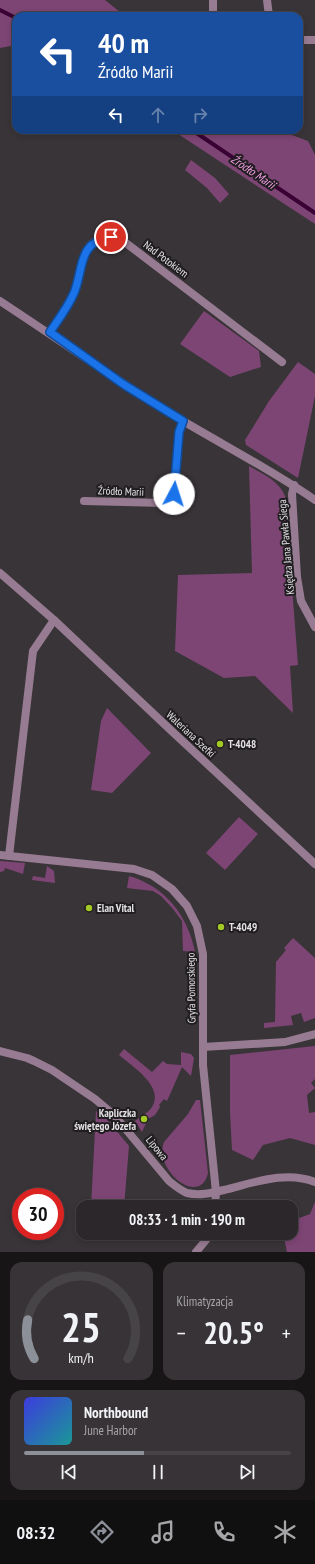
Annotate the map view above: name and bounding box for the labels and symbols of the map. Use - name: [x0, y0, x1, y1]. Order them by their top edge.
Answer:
- water label: Źródło Marii: [228, 151, 279, 193]
- pin: [94, 220, 128, 254]
- street label: Nad Potokiem: [141, 238, 191, 280]
- position arrow: [153, 473, 195, 515]
- street label: Źródło Marii: [98, 483, 144, 499]
- street label: Księdza Jana Pawła Siega: [275, 499, 297, 595]
- street label: Waleriana Szefki: [163, 708, 219, 760]
- place label: T-4048: [228, 737, 256, 751]
- marker: T-4048: [215, 739, 225, 749]
- place label: Elan Vital: [97, 901, 135, 915]
- marker: Elan Vital: [84, 903, 94, 913]
- place label: T-4049: [229, 920, 257, 934]
- marker: T-4049: [216, 922, 226, 932]
- street label: Gryfa Pomorskiego: [183, 952, 199, 1024]
- place label: Kapliczka świętego Józefa: [74, 1106, 136, 1133]
- marker: Kapliczka świętego Józefa: [139, 1114, 149, 1124]
- street label: Lipowa: [143, 1133, 171, 1163]
- speed limit sign: 30: [12, 1188, 64, 1240]

